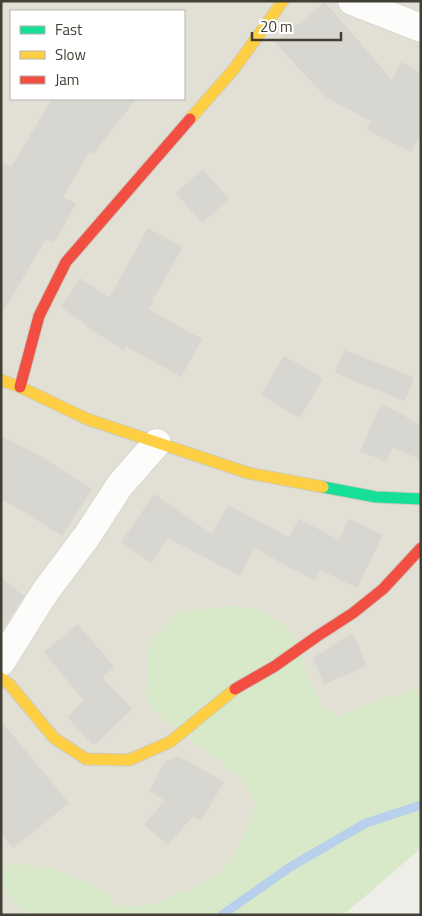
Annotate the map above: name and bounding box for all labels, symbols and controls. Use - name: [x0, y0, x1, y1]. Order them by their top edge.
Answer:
- legend: [10, 10, 185, 100]
- scale bar: [252, 10, 341, 42]
- text: 20 m: [260, 15, 293, 38]
- text: Fast: [55, 18, 83, 41]
- text: Slow: [55, 43, 86, 66]
- text: Jam: [55, 68, 79, 91]

